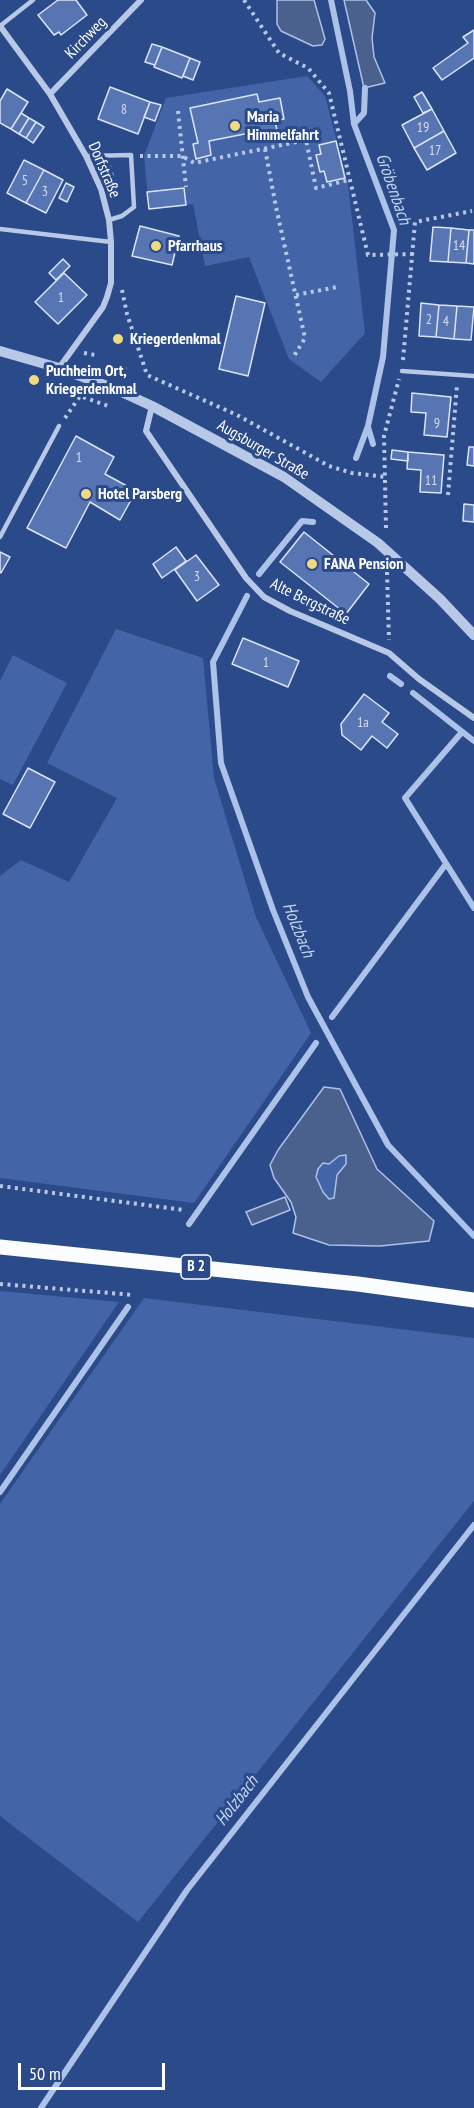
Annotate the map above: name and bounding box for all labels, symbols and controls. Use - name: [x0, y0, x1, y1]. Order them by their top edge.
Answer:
- street label: Kirchweg: [61, 13, 111, 63]
- house number: 8: [121, 102, 127, 118]
- place label: Maria Himmelfahrt: [247, 107, 319, 145]
- marker: Maria Himmelfahrt: [228, 119, 242, 133]
- house number: 19: [417, 120, 429, 136]
- street label: Dorfstraße: [84, 139, 124, 201]
- house number: 17: [429, 143, 441, 159]
- water label: Gröbenbach: [371, 150, 415, 228]
- house number: 5: [22, 173, 28, 189]
- house number: 3: [42, 184, 48, 200]
- place label: Pfarrhaus: [168, 236, 222, 256]
- house number: 14: [453, 238, 465, 254]
- marker: Pfarrhaus: [149, 239, 163, 253]
- house number: 1: [58, 290, 64, 306]
- house number: 2: [426, 312, 432, 328]
- house number: 4: [443, 314, 449, 330]
- place label: Kriegerdenkmal: [130, 329, 221, 349]
- marker: Kriegerdenkmal: [111, 332, 125, 346]
- place label: Puchheim Ort, Kriegerdenkmal: [46, 361, 137, 399]
- marker: Puchheim Ort, Kriegerdenkmal: [27, 373, 41, 387]
- street label: Augsburger Straße: [214, 416, 312, 484]
- house number: 9: [434, 416, 440, 432]
- house number: 1: [76, 450, 82, 466]
- house number: 11: [425, 473, 437, 489]
- place label: Hotel Parsberg: [98, 484, 182, 504]
- marker: Hotel Parsberg: [79, 487, 93, 501]
- place label: FANA Pension: [324, 554, 403, 574]
- marker: FANA Pension: [305, 557, 319, 571]
- house number: 3: [194, 569, 200, 585]
- street label: Alte Bergstraße: [267, 575, 353, 629]
- house number: 1: [263, 655, 269, 671]
- house number: 1a: [357, 715, 369, 731]
- water label: Holzbach: [277, 899, 319, 961]
- road number: B 2: [181, 1255, 211, 1279]
- water label: Holzbach: [211, 1772, 263, 1830]
- scale bar: [21, 2051, 168, 2089]
- text: 50 m: [29, 2062, 61, 2085]

